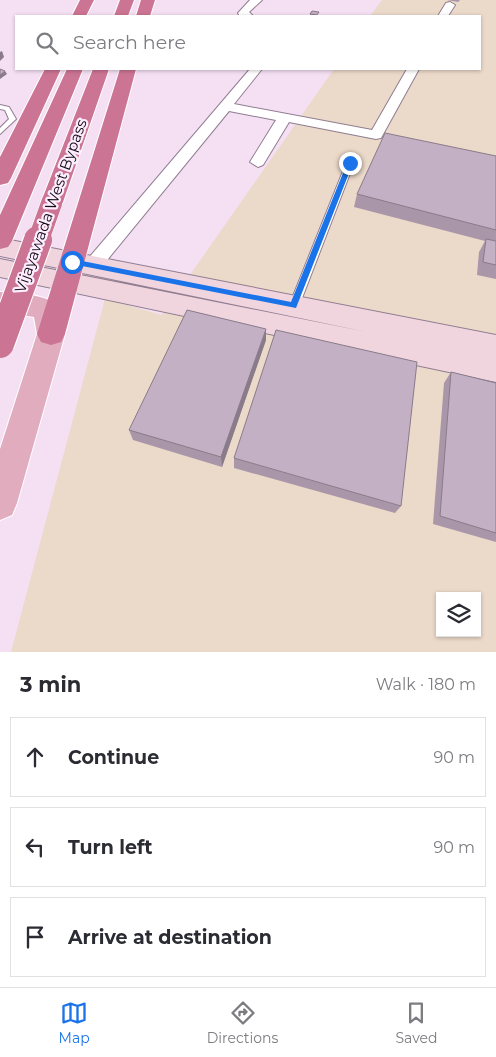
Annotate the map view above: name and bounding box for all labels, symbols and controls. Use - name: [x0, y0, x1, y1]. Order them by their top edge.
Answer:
- search box: [15, 15, 481, 70]
- icon: search: [33, 29, 61, 57]
- text: Search here: [73, 31, 186, 54]
- street label: Vijayawada West Bypass: [10, 116, 91, 295]
- route end: [339, 152, 362, 175]
- route start: [61, 251, 84, 274]
- map controls: [436, 592, 481, 637]
- button: layers: [436, 592, 481, 637]
- text: 3 min: [20, 672, 81, 697]
- text: Walk · 180 m: [376, 675, 476, 694]
- icon: ahead: [21, 743, 49, 771]
- text: Continue: [68, 746, 159, 769]
- text: 90 m: [433, 748, 475, 767]
- icon: left: [21, 833, 49, 861]
- text: Turn left: [68, 836, 153, 859]
- text: 90 m: [433, 838, 475, 857]
- icon: arrive: [21, 923, 49, 951]
- text: Arrive at destination: [68, 926, 272, 949]
- tab: Map: [59, 999, 90, 1047]
- tab: Directions: [207, 999, 278, 1047]
- tab: Saved: [395, 999, 437, 1047]

